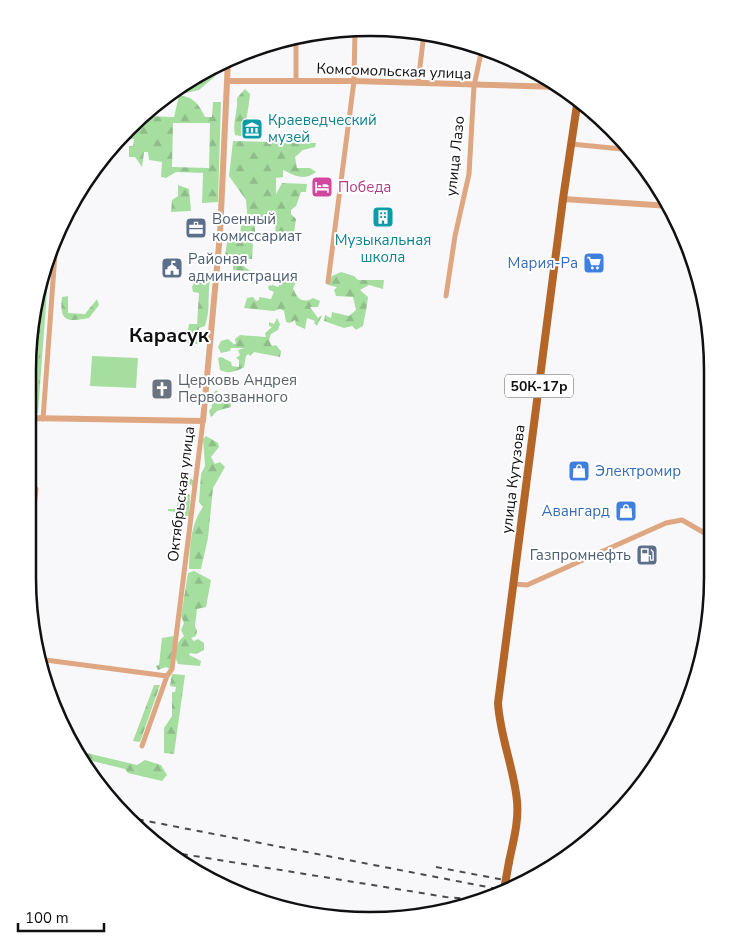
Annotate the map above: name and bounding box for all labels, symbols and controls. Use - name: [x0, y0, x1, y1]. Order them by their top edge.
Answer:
- street label: Комсомольская улица: [316, 58, 472, 84]
- place label: Краеведческий музей: [268, 110, 377, 147]
- street label: улица Лазо: [441, 115, 469, 197]
- museum icon: Краеведческий музей: [240, 117, 264, 141]
- hotel icon: Победа: [310, 175, 334, 199]
- place label: Победа: [338, 177, 391, 197]
- building icon: Музыкальная школа: [371, 205, 395, 229]
- place label: Военный комиссариат: [212, 209, 302, 246]
- office icon: Военный комиссариат: [184, 216, 208, 240]
- place label: Музыкальная школа: [335, 230, 431, 267]
- place label: Районая администрация: [188, 249, 298, 286]
- supermarket icon: Мария-Ра: [582, 251, 606, 275]
- place label: Мария-Ра: [508, 253, 578, 273]
- public building icon: Районая администрация: [160, 256, 184, 280]
- district label: Карасук: [129, 322, 210, 349]
- place label: Церковь Андрея Первозванного: [178, 370, 297, 407]
- road number: 50К-17р: [505, 374, 573, 398]
- church icon: Церковь Андрея Первозванного: [150, 377, 174, 401]
- street label: улица Кутузова: [496, 423, 530, 535]
- street label: Октябрьская улица: [163, 425, 199, 563]
- shop icon: Электромир: [567, 459, 591, 483]
- place label: Электромир: [595, 461, 681, 481]
- shop icon: Авангард: [614, 499, 638, 523]
- place label: Авангард: [542, 501, 610, 521]
- fuel station icon: Газпромнефть: [635, 543, 659, 567]
- place label: Газпромнефть: [530, 545, 631, 565]
- scale bar: [18, 900, 104, 932]
- text: 100 m: [25, 908, 69, 928]

